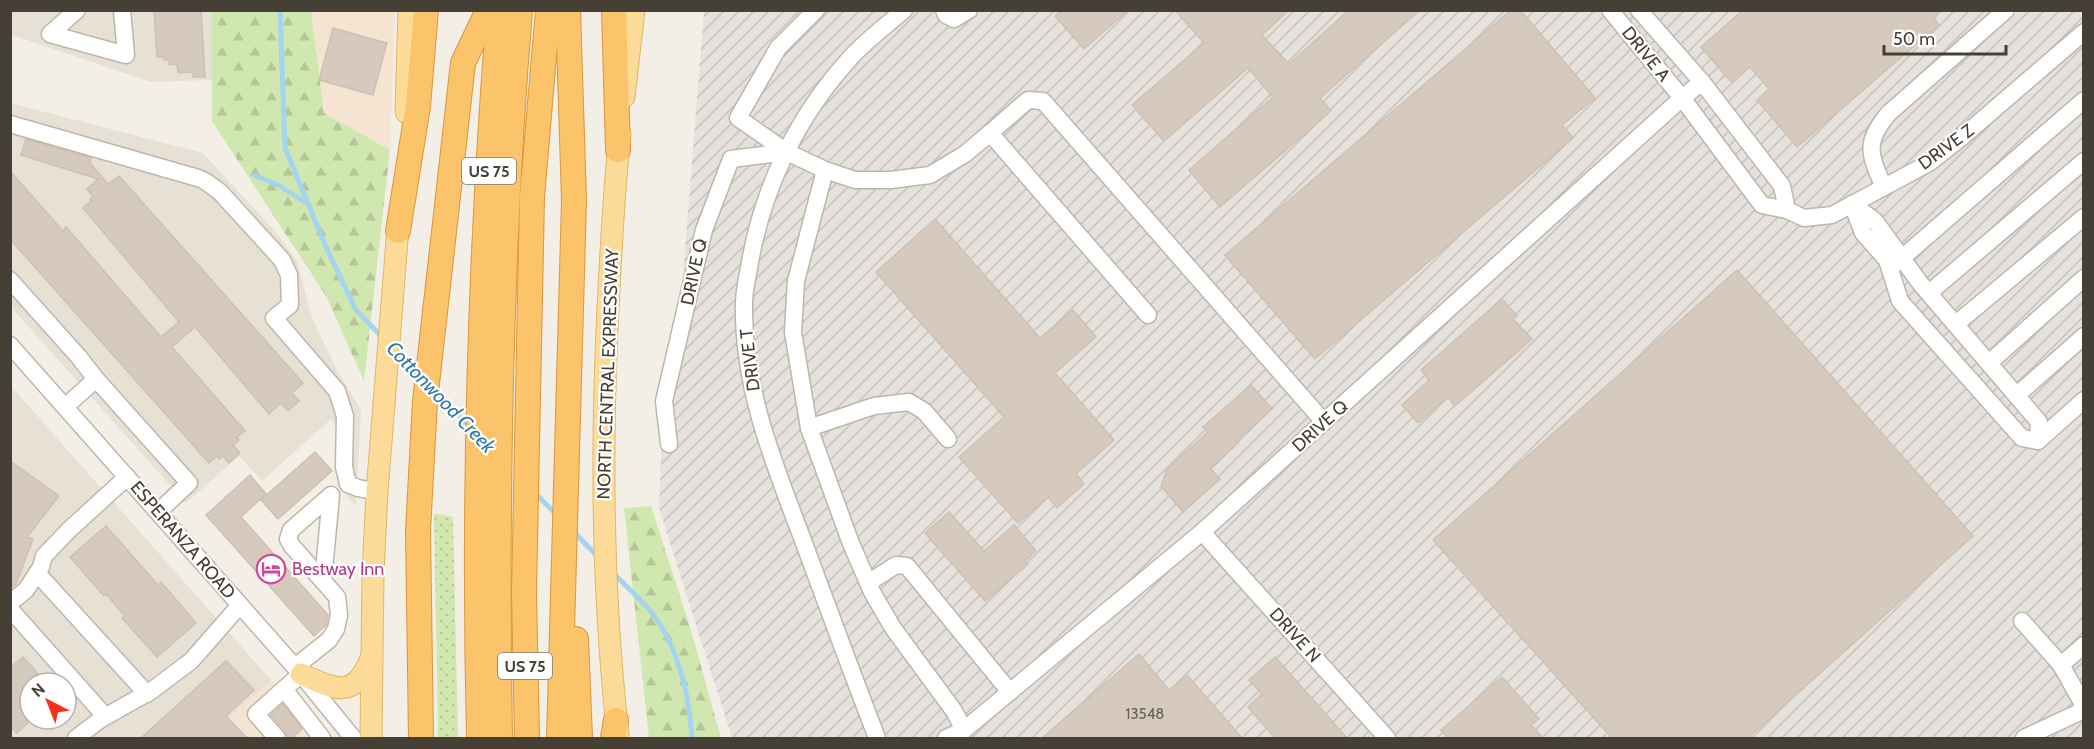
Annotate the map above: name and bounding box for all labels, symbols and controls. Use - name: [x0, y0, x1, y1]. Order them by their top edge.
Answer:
- scale bar: [1884, 18, 2006, 56]
- street label: DRIVE A: [1617, 22, 1675, 86]
- text: 50 m: [1893, 28, 1935, 50]
- street label: DRIVE Z: [1914, 119, 1978, 175]
- road number: US 75: [462, 158, 516, 184]
- street label: DRIVE Q: [676, 237, 712, 307]
- street label: NORTH CENTRAL EXPRESSWAY: [593, 247, 623, 500]
- street label: DRIVE T: [735, 327, 765, 393]
- water label: Cottonwood Creek: [382, 336, 501, 459]
- street label: DRIVE Q: [1288, 395, 1353, 457]
- street label: ESPERANZA ROAD: [126, 477, 240, 603]
- hotel icon: Bestway Inn: [255, 553, 287, 585]
- place label: Bestway Inn: [292, 558, 384, 580]
- street label: DRIVE N: [1265, 603, 1325, 667]
- road number: US 75: [498, 653, 552, 679]
- north arrow: [18, 671, 78, 731]
- text: N: [28, 679, 49, 701]
- house number: 13548: [1126, 705, 1164, 723]

